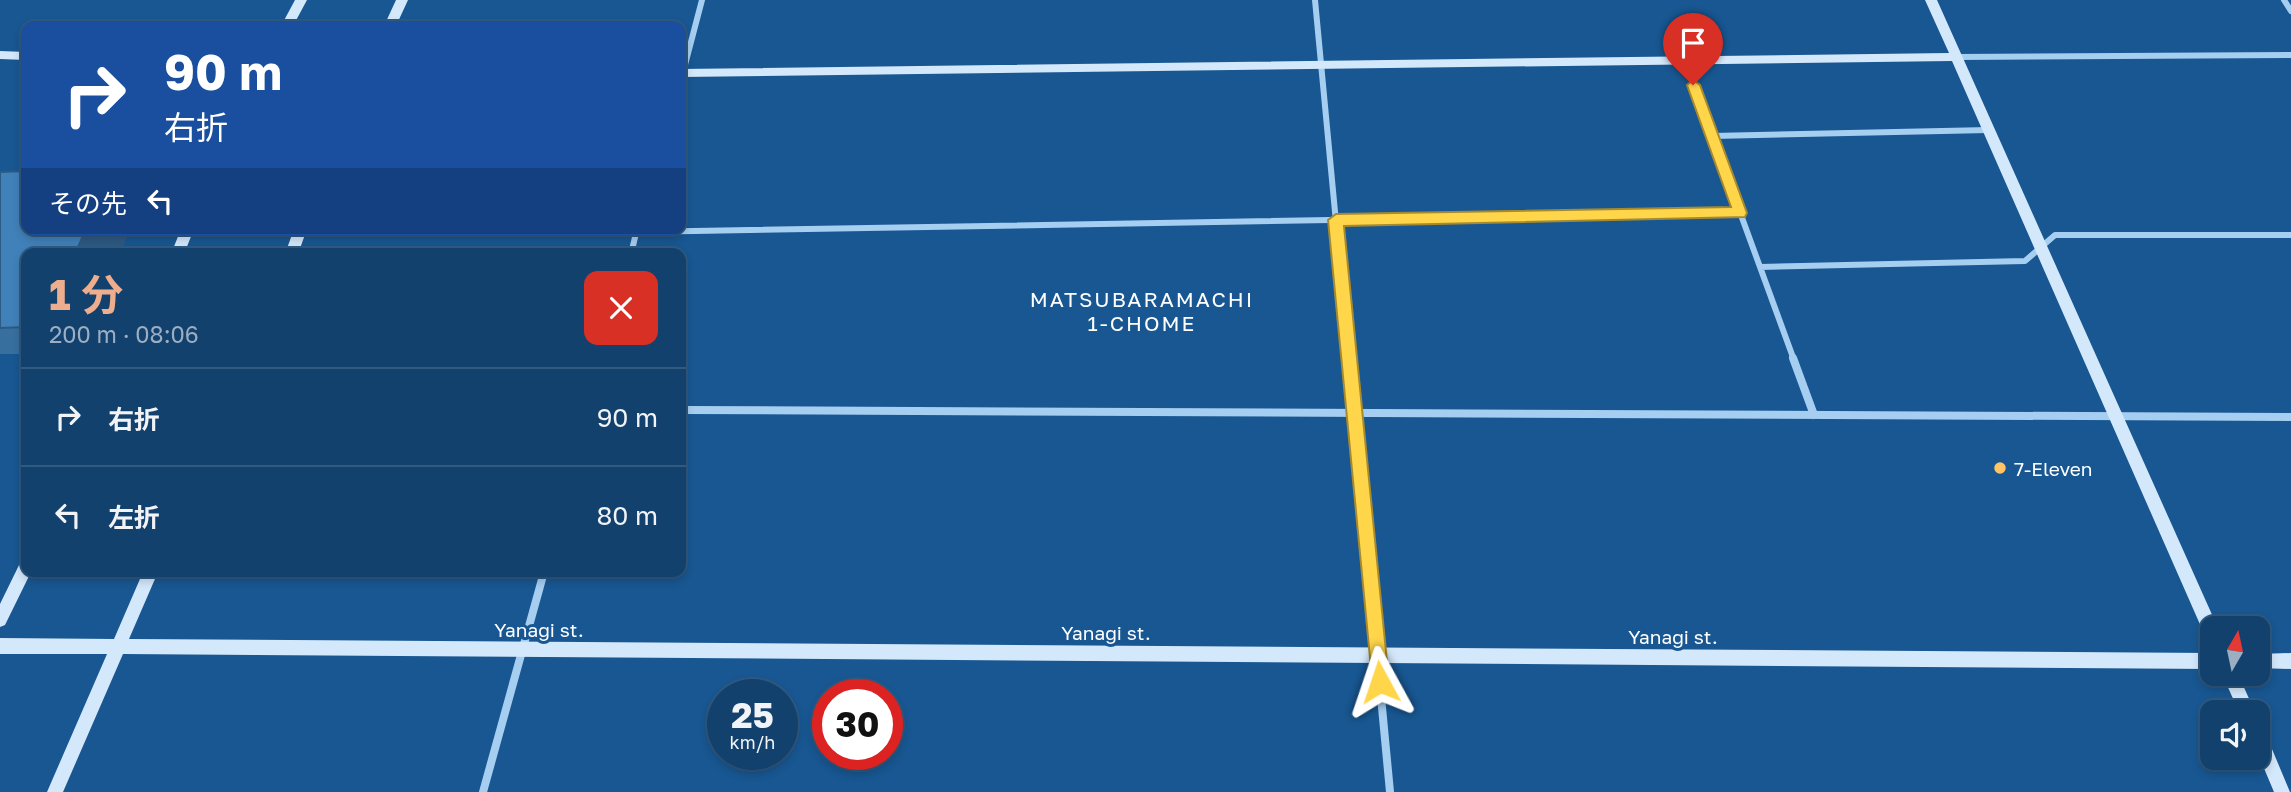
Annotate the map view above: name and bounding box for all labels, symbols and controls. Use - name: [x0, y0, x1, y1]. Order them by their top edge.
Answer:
- pin: [1663, 13, 1723, 85]
- icon: arrive: [1674, 24, 1712, 62]
- text: 90 m: [164, 42, 282, 101]
- icon: right: [49, 49, 140, 140]
- text: 右折: [164, 108, 228, 146]
- icon: left: [141, 182, 179, 220]
- text: その先: [49, 188, 127, 219]
- text: 1 分: [49, 269, 123, 319]
- button: close: [584, 271, 658, 345]
- district label: MATSUBARAMACHI 1-CHOME: [1030, 286, 1254, 336]
- text: 200 m · 08:06: [49, 320, 199, 348]
- icon: right: [49, 398, 87, 436]
- text: 90 m: [597, 402, 658, 433]
- text: 右折: [108, 404, 160, 435]
- place label: 7-Eleven: [2014, 457, 2092, 480]
- marker: 7-Eleven: [1992, 460, 2008, 476]
- icon: left: [49, 496, 87, 534]
- text: 80 m: [597, 500, 658, 531]
- text: 左折: [108, 502, 160, 533]
- north arrow: [2200, 616, 2270, 686]
- map controls: [2200, 616, 2270, 770]
- street label: Yanagi st.: [494, 618, 584, 641]
- street label: Yanagi st.: [1061, 621, 1151, 644]
- street label: Yanagi st.: [1628, 625, 1718, 648]
- position arrow: [1343, 645, 1417, 719]
- speed limit sign: 30: [812, 679, 903, 770]
- text: 25: [731, 694, 774, 736]
- button: sound: [2200, 700, 2270, 770]
- text: km/h: [730, 731, 775, 753]

